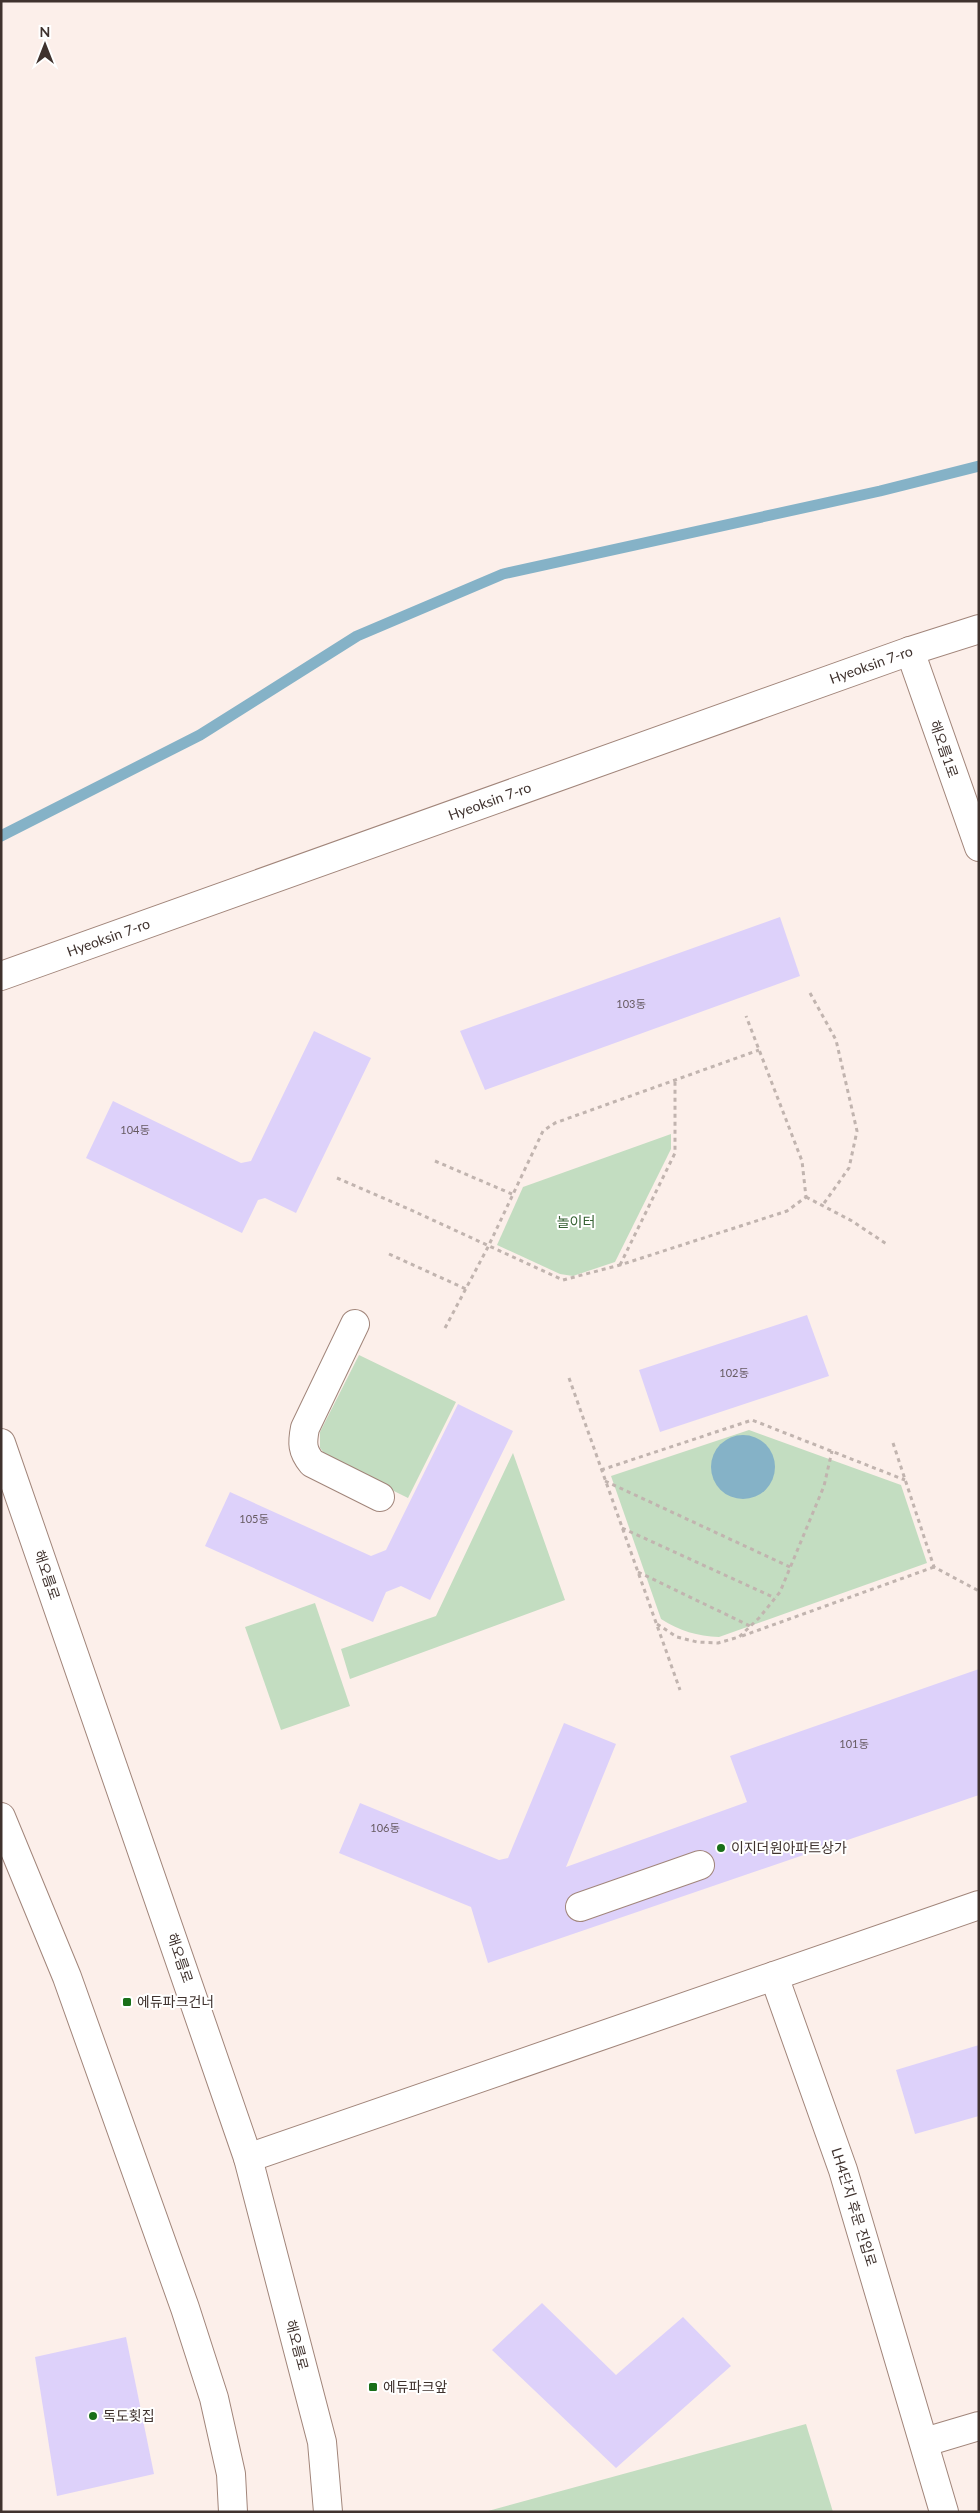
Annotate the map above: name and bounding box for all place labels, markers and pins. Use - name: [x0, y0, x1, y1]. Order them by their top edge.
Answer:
- place label: 이지더원아파트상가: [731, 1839, 847, 1856]
- marker: 이지더원아파트상가: [715, 1842, 727, 1854]
- place label: 에듀파크건너: [137, 1993, 214, 2010]
- marker: 에듀파크건너: [121, 1996, 133, 2008]
- place label: 에듀파크앞: [383, 2378, 448, 2395]
- marker: 에듀파크앞: [367, 2381, 379, 2393]
- place label: 독도횟집: [103, 2407, 155, 2424]
- marker: 독도횟집: [87, 2410, 99, 2422]

